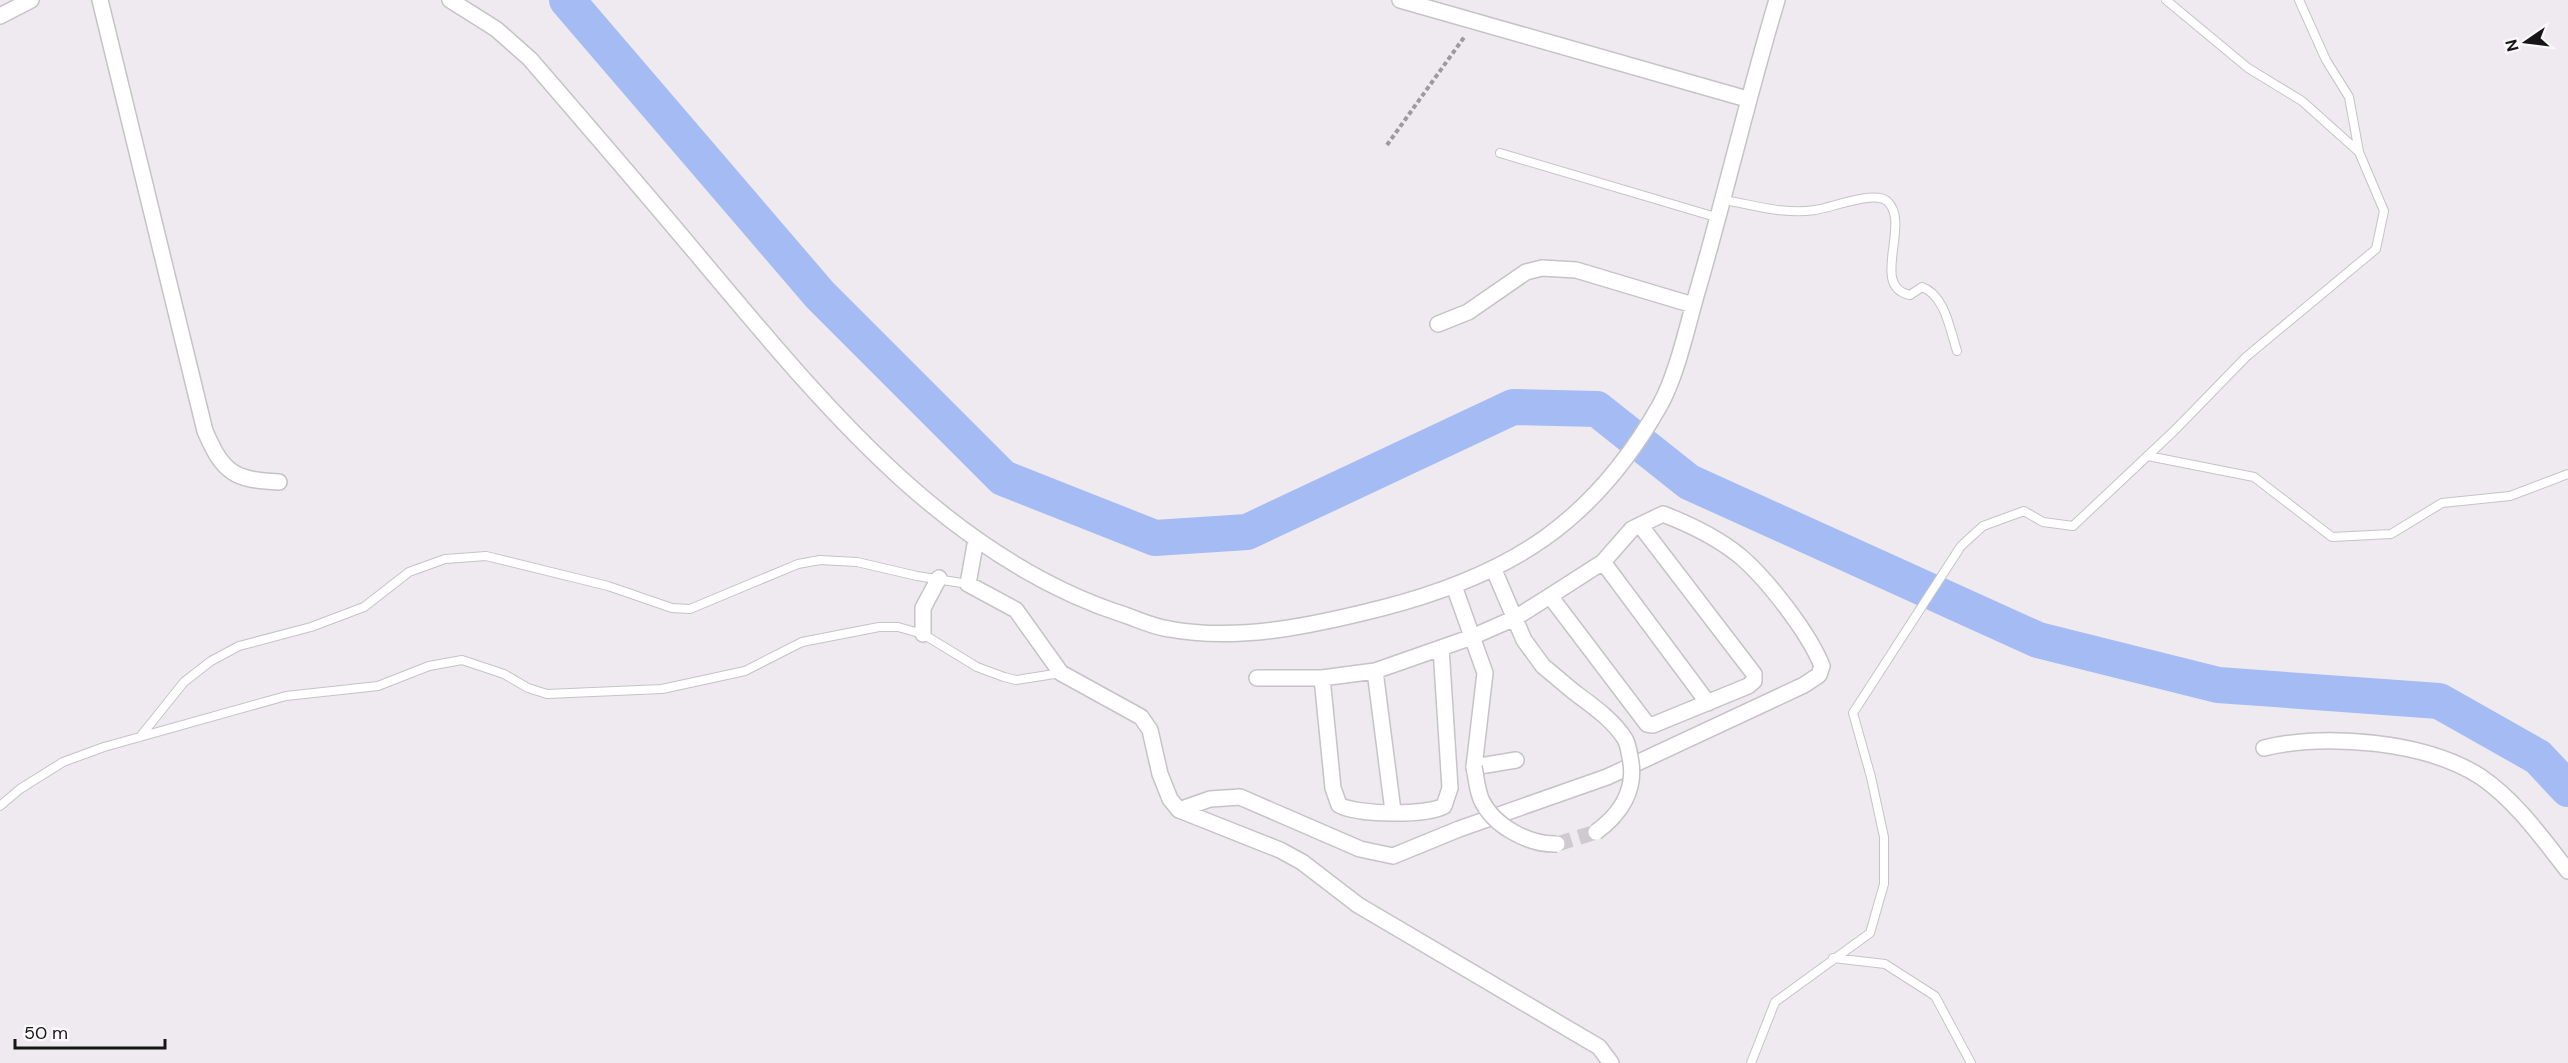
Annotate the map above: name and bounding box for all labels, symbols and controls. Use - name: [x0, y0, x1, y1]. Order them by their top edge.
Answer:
- north arrow: [2496, 12, 2556, 72]
- text: N: [2500, 37, 2524, 54]
- scale bar: [15, 1012, 165, 1050]
- text: 50 m: [24, 1021, 68, 1045]

